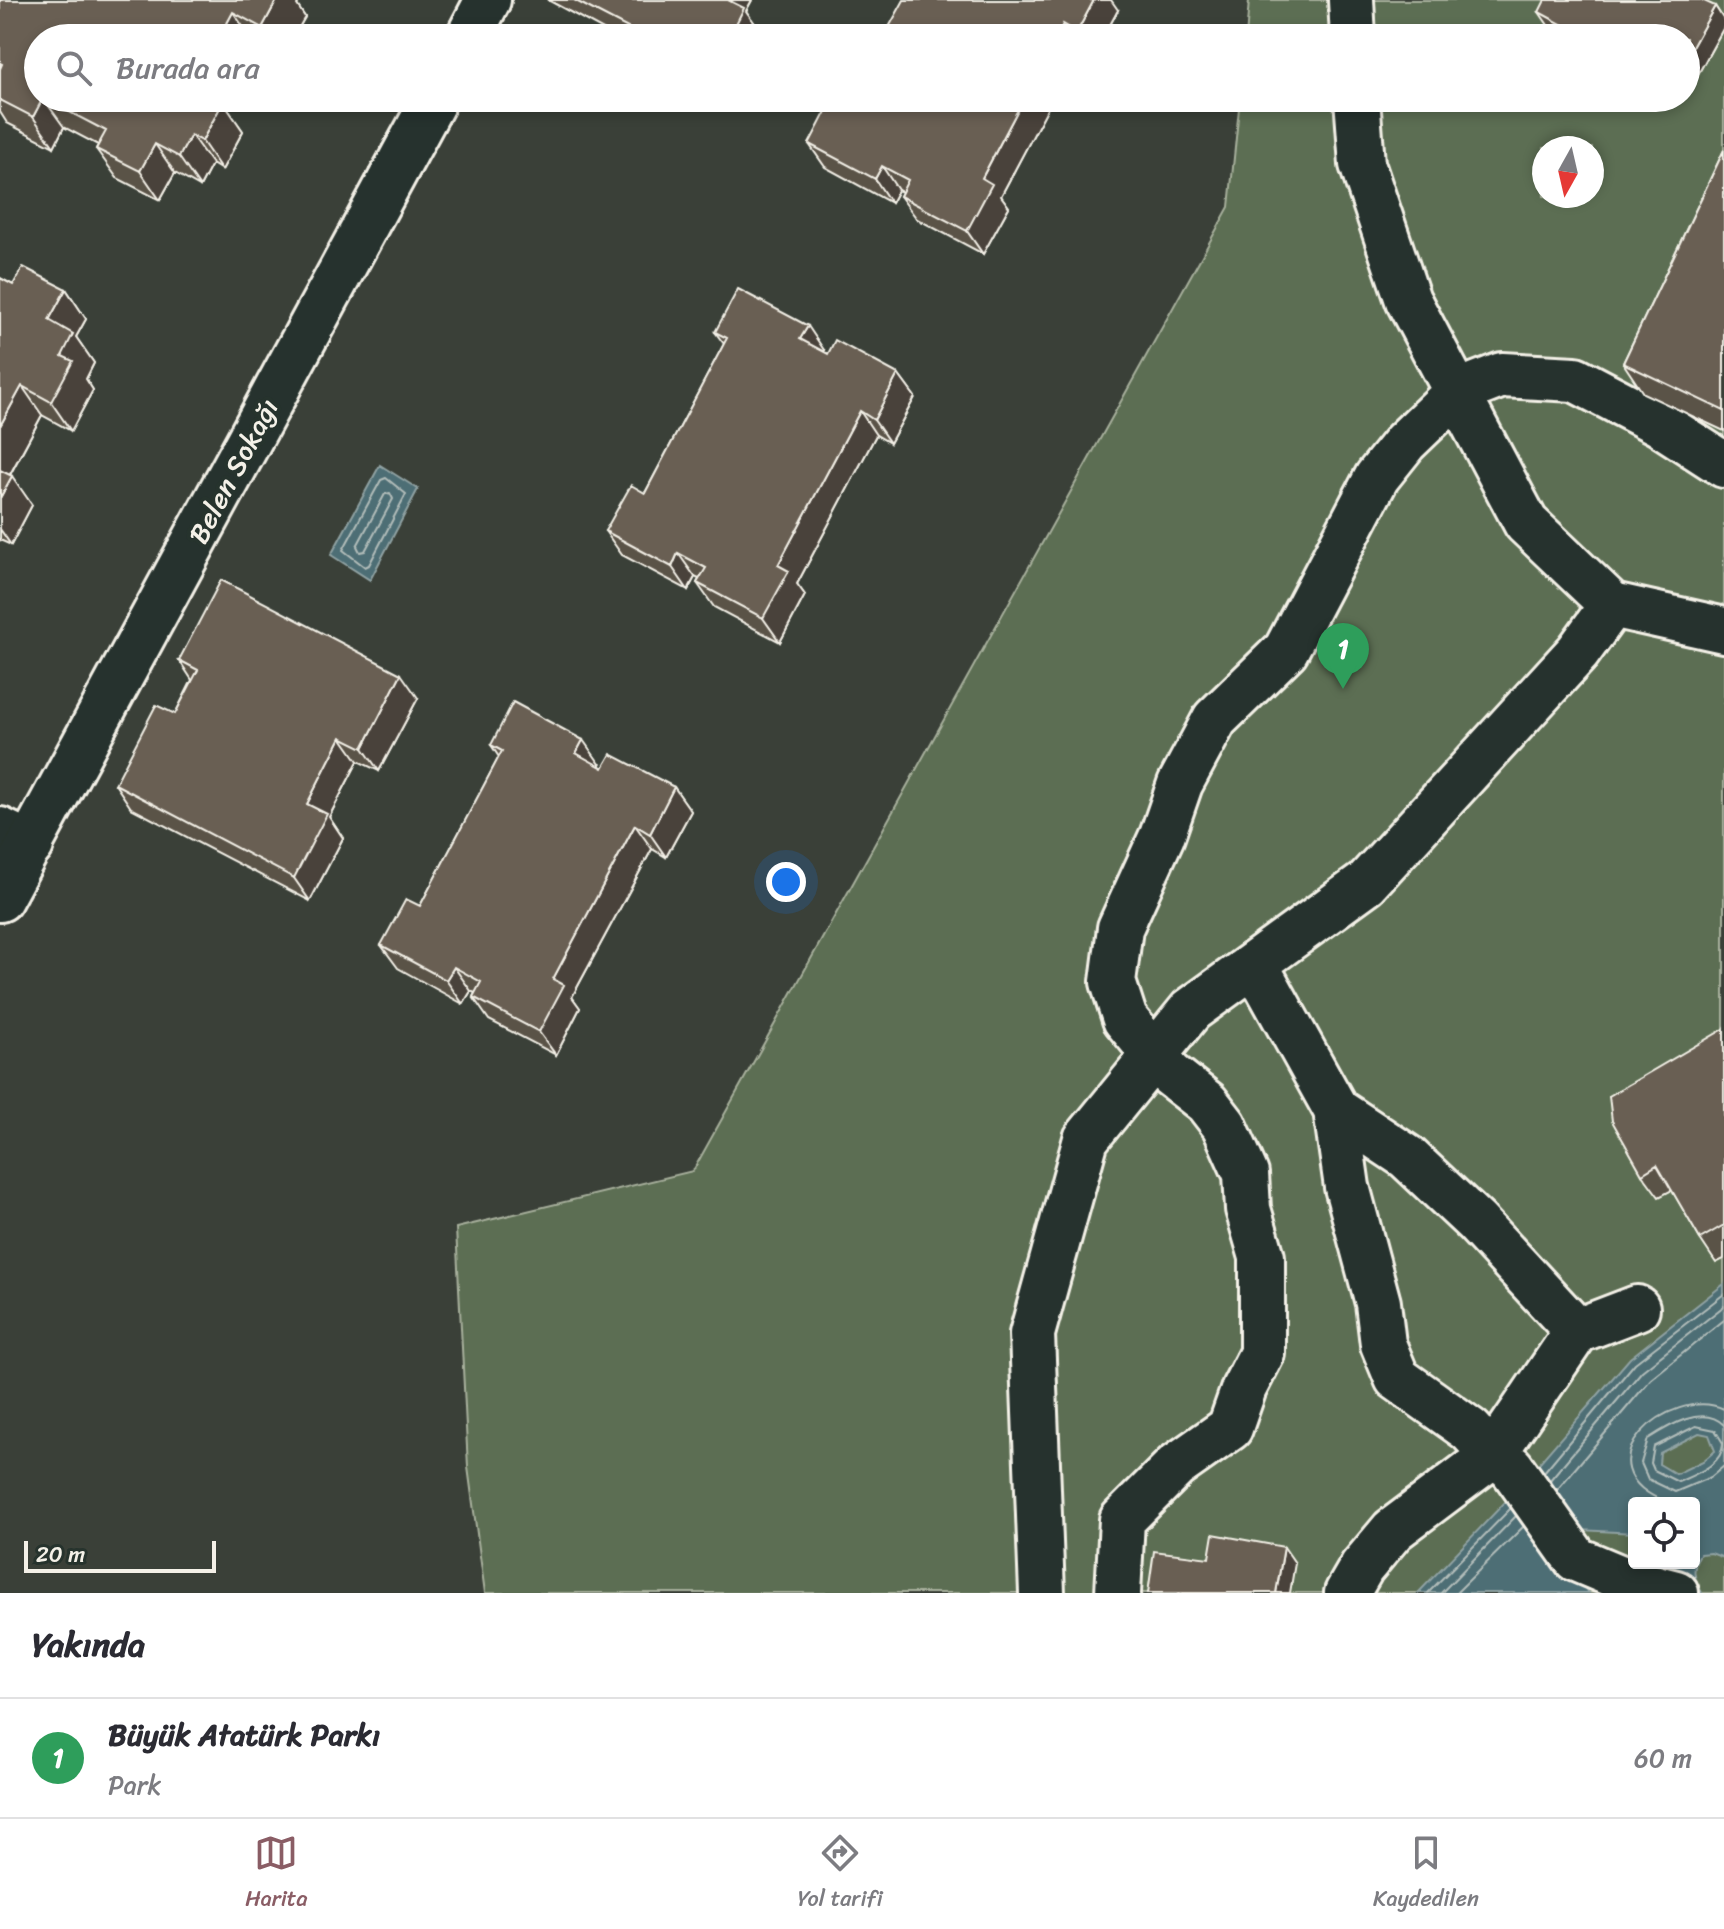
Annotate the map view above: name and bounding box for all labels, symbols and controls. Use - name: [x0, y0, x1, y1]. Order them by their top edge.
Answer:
- search box: [24, 24, 1700, 112]
- text: Burada ara: [116, 41, 259, 95]
- icon: search: [52, 46, 96, 90]
- north arrow: [1532, 136, 1604, 208]
- street label: Belen Sokağı: [174, 390, 292, 553]
- pin: 1: [1317, 623, 1369, 689]
- your location: [766, 862, 806, 902]
- map controls: [1628, 1497, 1700, 1569]
- button: locate: [1628, 1497, 1700, 1569]
- text: 20 m: [36, 1535, 85, 1574]
- scale bar: [24, 1537, 216, 1573]
- text: Yakında: [32, 1615, 145, 1675]
- text: Büyük Atatürk Parkı: [108, 1708, 380, 1762]
- text: 1: [52, 1735, 64, 1781]
- text: 60 m: [1634, 1735, 1692, 1781]
- text: Park: [108, 1762, 161, 1808]
- tab: Harita: [245, 1831, 308, 1918]
- tab: Yol tarifi: [798, 1831, 883, 1918]
- tab: Kaydedilen: [1373, 1831, 1479, 1918]

